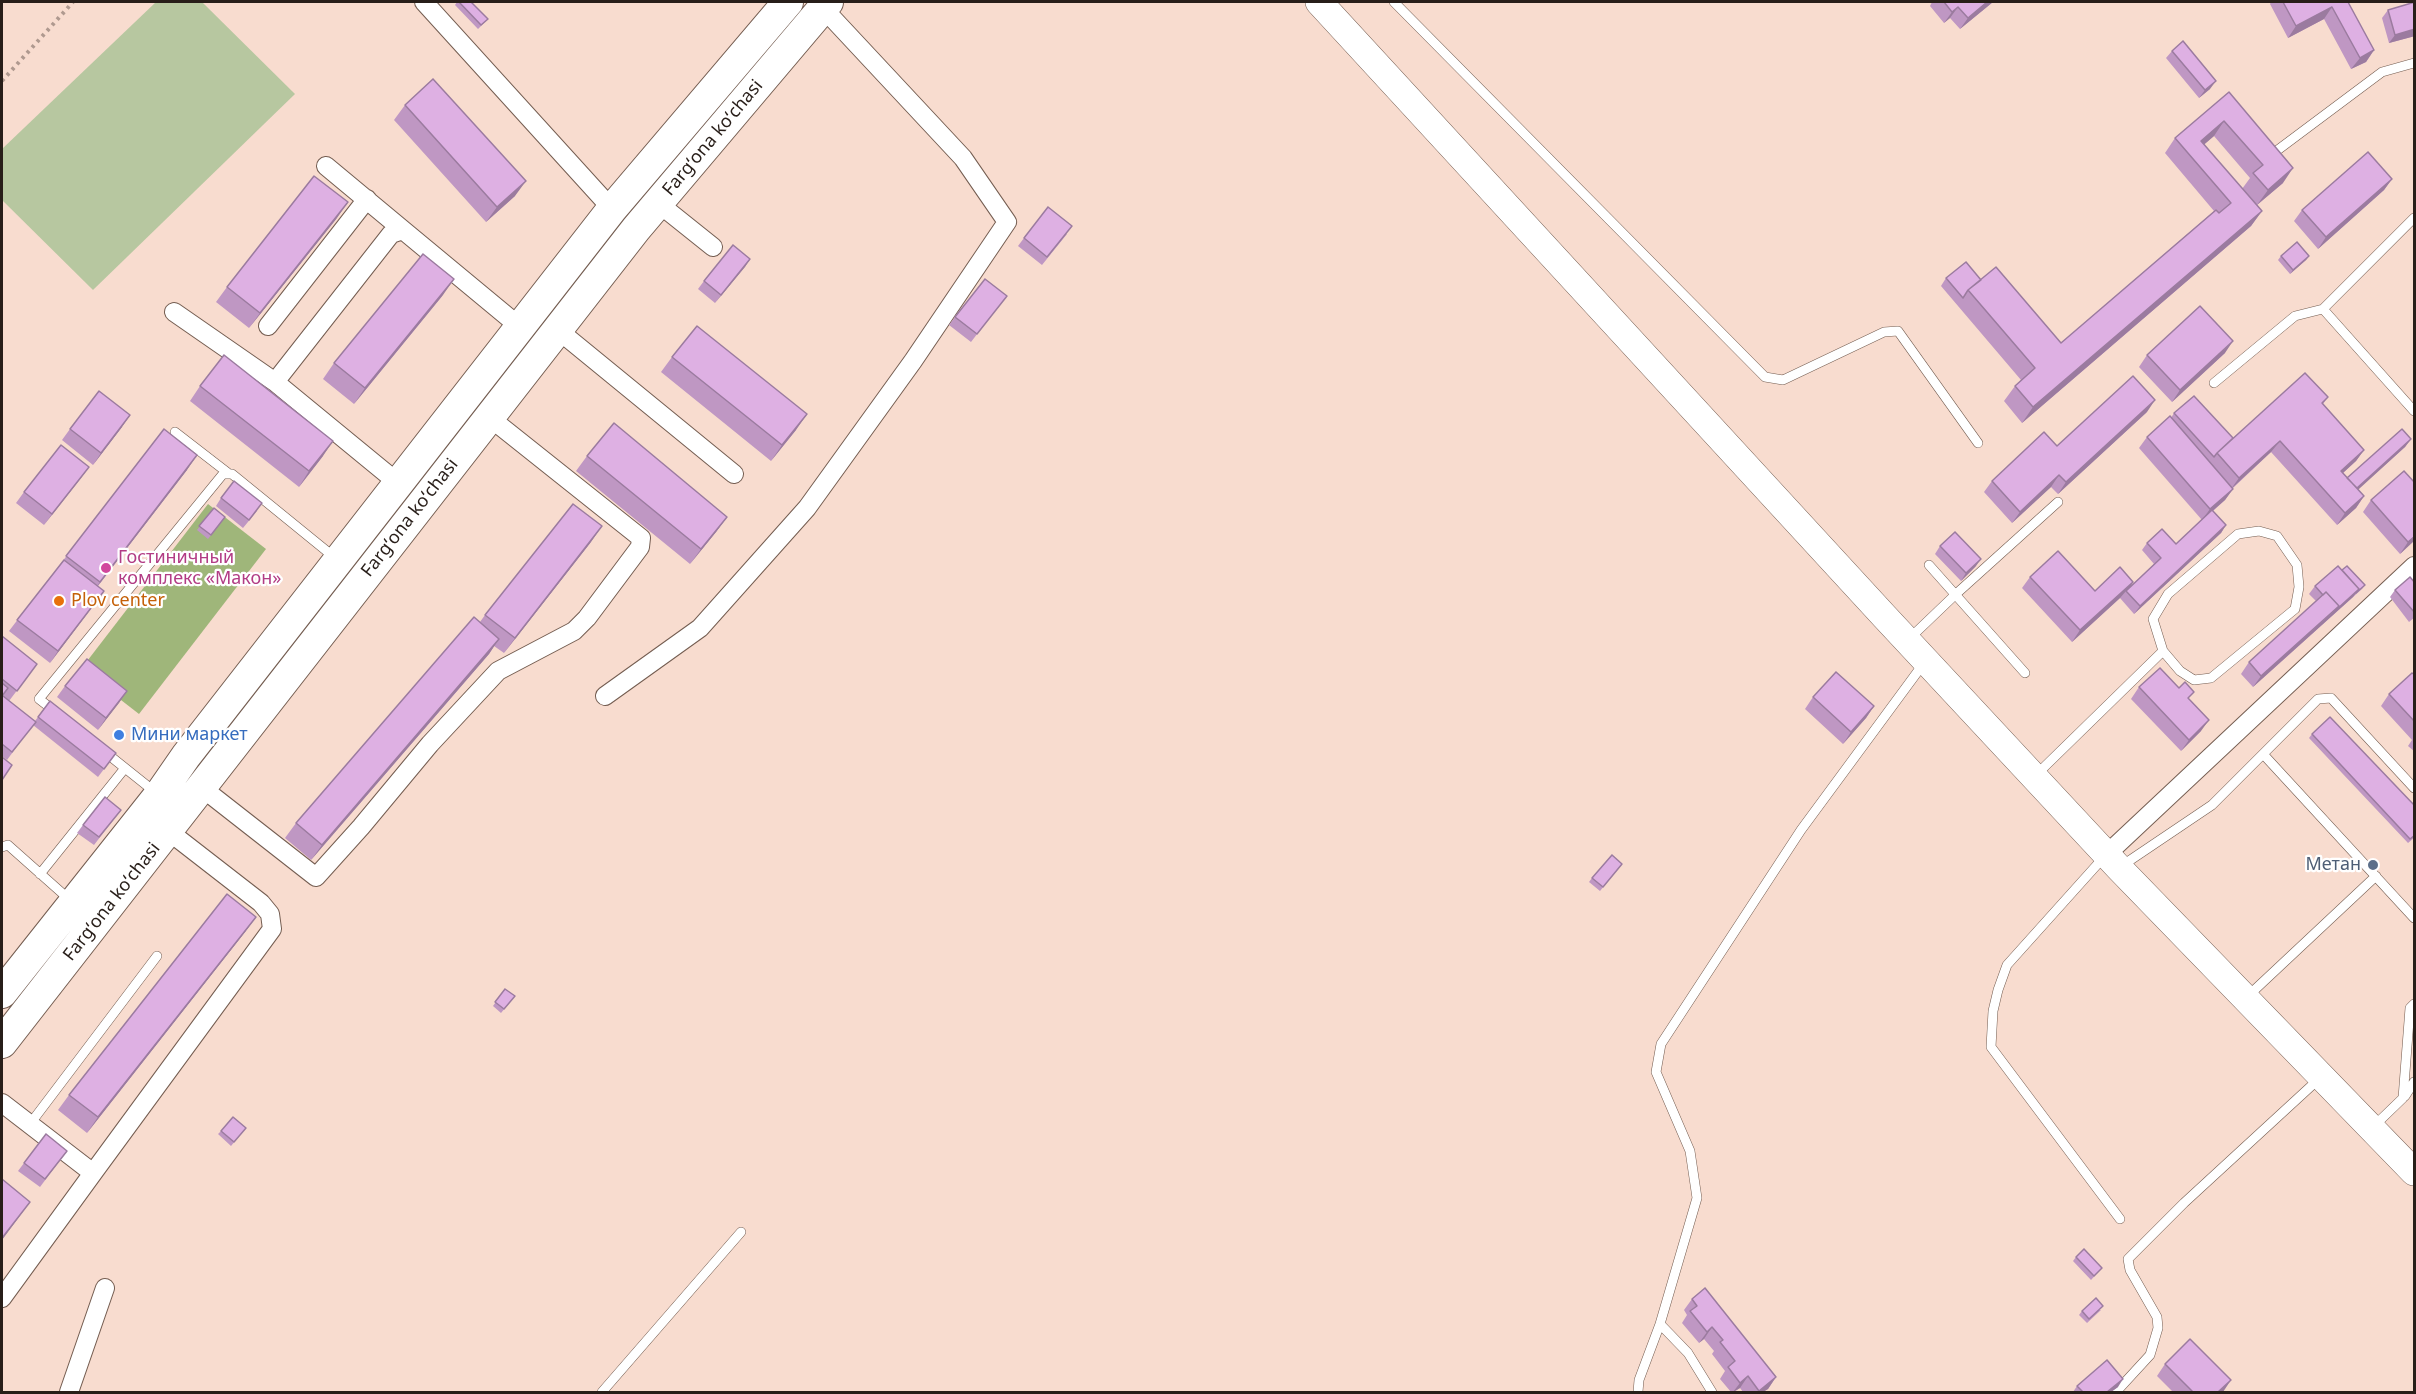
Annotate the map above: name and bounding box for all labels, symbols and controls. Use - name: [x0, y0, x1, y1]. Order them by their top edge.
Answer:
- street label: Fargʻona koʻchasi: [658, 76, 768, 200]
- street label: Fargʻona koʻchasi: [357, 454, 463, 582]
- place label: Гостиничный комплекс «Макон»: [118, 547, 281, 590]
- marker: Гостиничный комплекс «Макон»: [99, 561, 113, 575]
- place label: Plov center: [71, 590, 165, 612]
- marker: Plov center: [52, 594, 66, 608]
- place label: Мини маркет: [131, 724, 247, 746]
- marker: Мини маркет: [112, 728, 126, 742]
- street label: Fargʻona koʻchasi: [59, 838, 165, 966]
- place label: Метан: [2306, 854, 2361, 876]
- marker: Метан: [2366, 858, 2380, 872]

